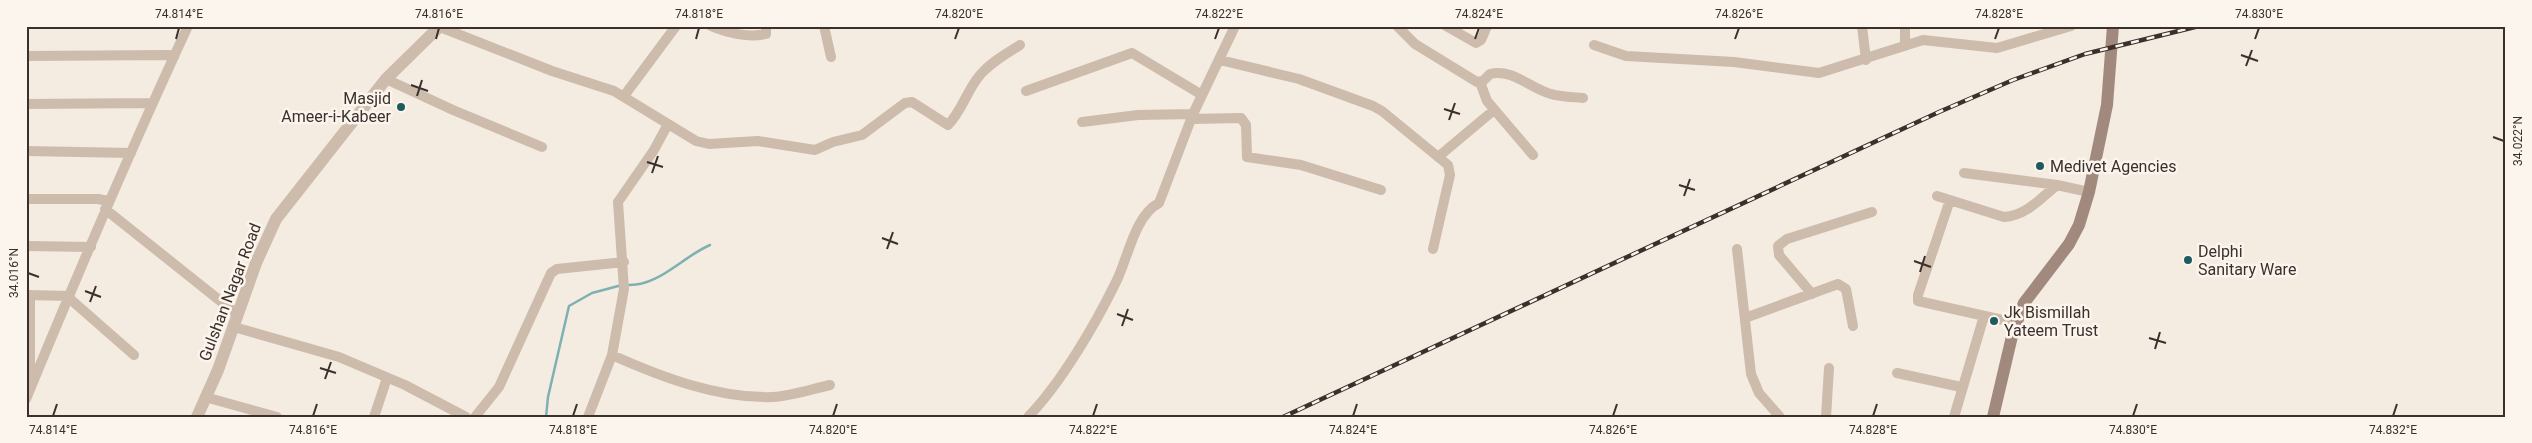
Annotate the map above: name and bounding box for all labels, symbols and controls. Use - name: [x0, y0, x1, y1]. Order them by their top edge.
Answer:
- text: 74.814°E: [155, 7, 203, 21]
- text: 74.816°E: [415, 7, 463, 21]
- text: 74.818°E: [675, 7, 723, 21]
- text: 74.820°E: [935, 7, 983, 21]
- text: 74.822°E: [1195, 7, 1243, 21]
- text: 74.824°E: [1455, 7, 1503, 21]
- text: 74.826°E: [1715, 7, 1763, 21]
- text: 74.828°E: [1975, 7, 2023, 21]
- text: 74.830°E: [2235, 7, 2283, 21]
- place label: Masjid Ameer-i-Kabeer: [281, 89, 392, 126]
- marker: Masjid Ameer-i-Kabeer: [395, 101, 407, 113]
- text: 34.022°N: [2511, 116, 2525, 166]
- place label: Medivet Agencies: [2050, 157, 2176, 176]
- marker: Medivet Agencies: [2034, 160, 2046, 172]
- street label: Gulshan Nagar Road: [195, 220, 265, 364]
- place label: Delphi Sanitary Ware: [2198, 242, 2296, 279]
- text: 34.016°N: [7, 248, 21, 298]
- marker: Delphi Sanitary Ware: [2182, 254, 2194, 266]
- place label: Jk Bismillah Yateem Trust: [2004, 303, 2098, 340]
- marker: Jk Bismillah Yateem Trust: [1988, 315, 2000, 327]
- text: 74.814°E: [29, 423, 77, 437]
- text: 74.816°E: [289, 423, 337, 437]
- text: 74.818°E: [549, 423, 597, 437]
- text: 74.820°E: [809, 423, 857, 437]
- text: 74.822°E: [1069, 423, 1117, 437]
- text: 74.824°E: [1329, 423, 1377, 437]
- text: 74.826°E: [1589, 423, 1637, 437]
- text: 74.828°E: [1849, 423, 1897, 437]
- text: 74.830°E: [2109, 423, 2157, 437]
- text: 74.832°E: [2369, 423, 2417, 437]

